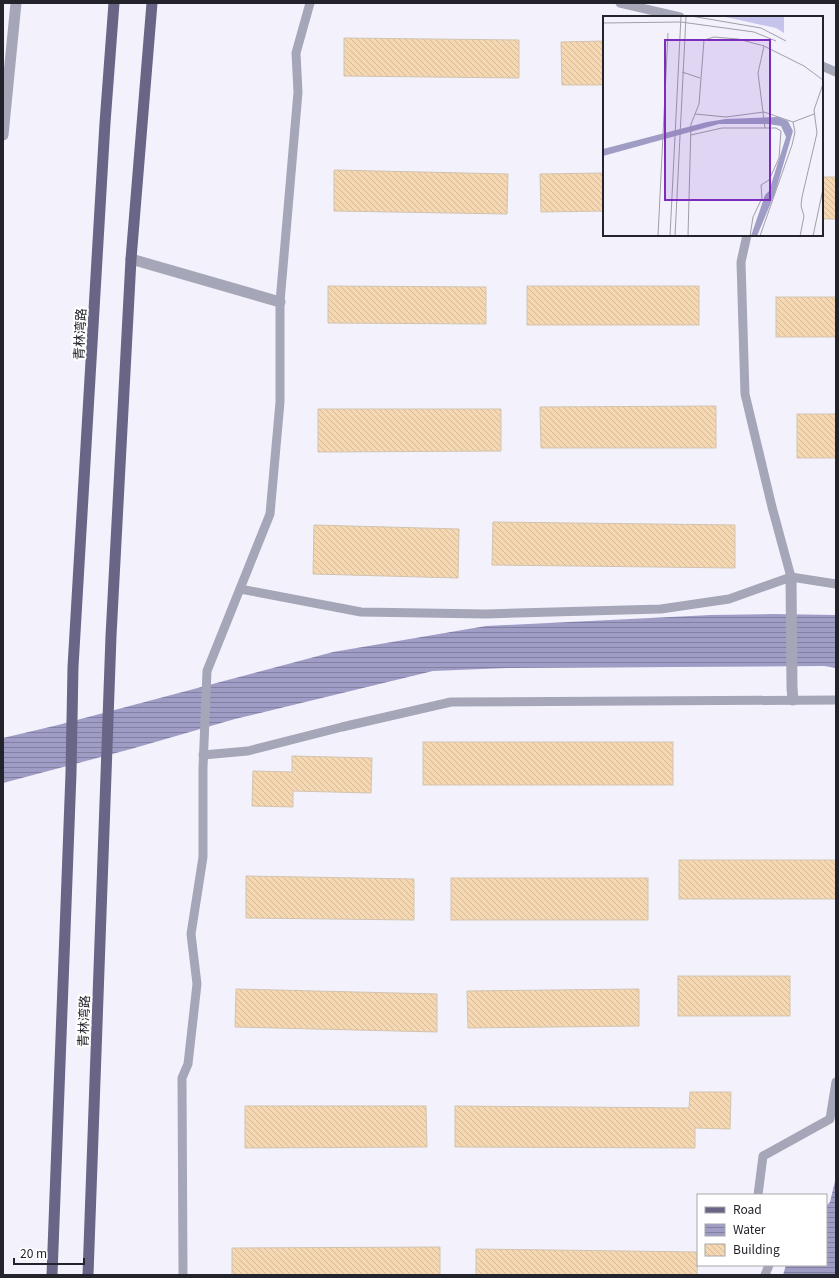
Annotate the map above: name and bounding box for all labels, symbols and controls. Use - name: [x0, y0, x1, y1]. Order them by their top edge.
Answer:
- inset map: [603, 16, 823, 236]
- street label: 青林湾路: [68, 308, 90, 360]
- street label: 青林湾路: [73, 995, 93, 1047]
- legend: [697, 1194, 827, 1266]
- text: Road: [733, 1200, 762, 1217]
- text: Water: [733, 1220, 766, 1237]
- scale bar: [14, 1240, 84, 1266]
- text: Building: [733, 1240, 780, 1257]
- text: 20 m: [20, 1244, 47, 1261]

